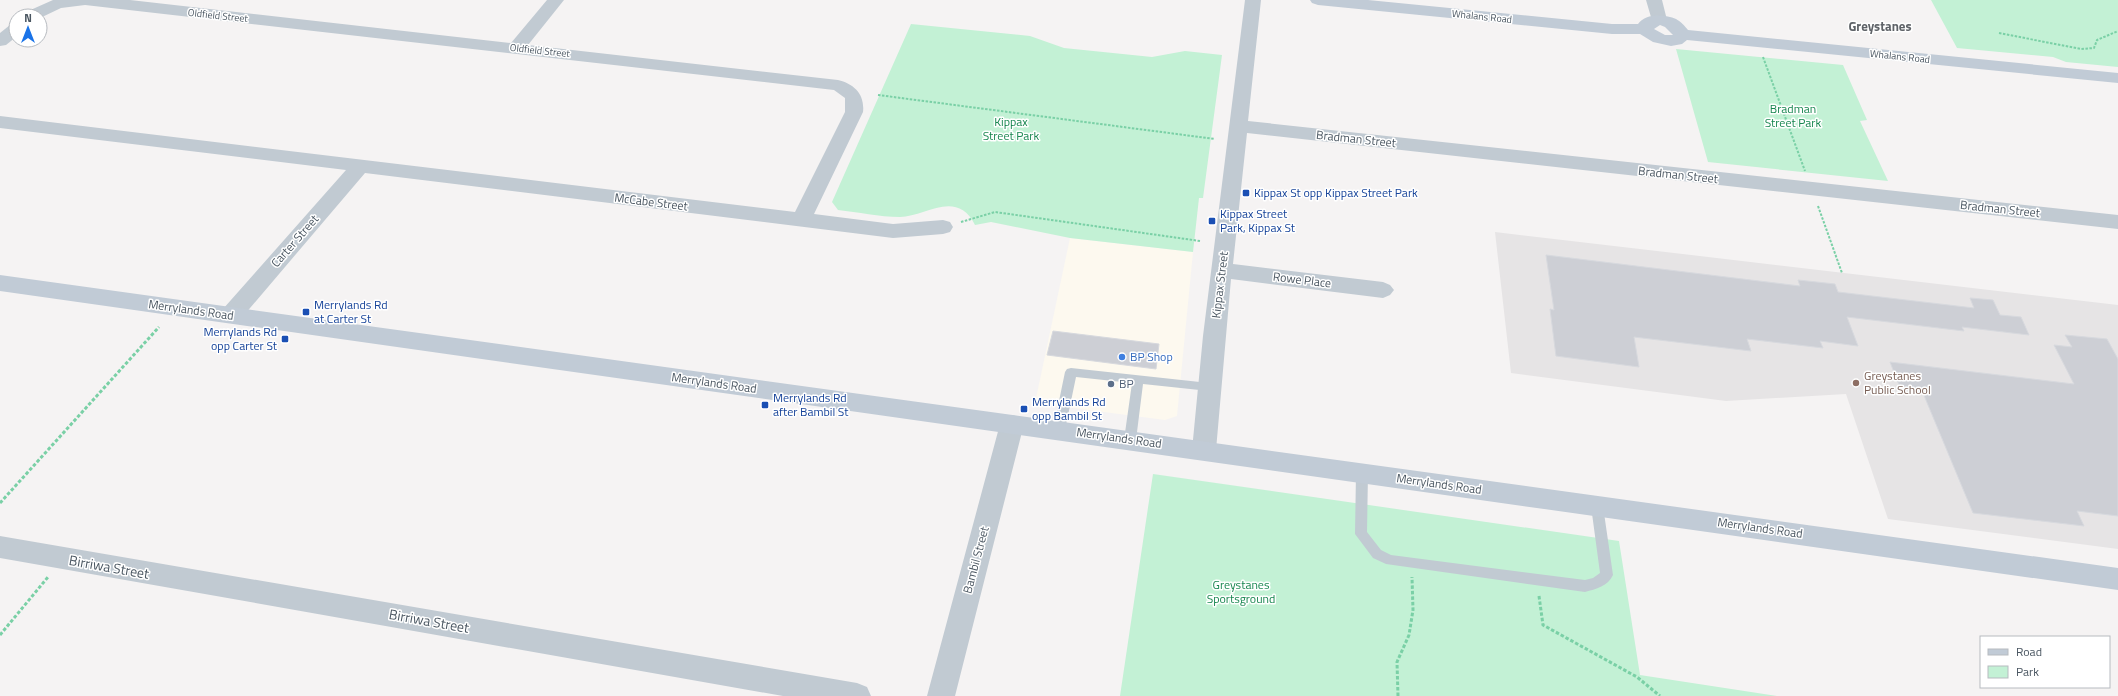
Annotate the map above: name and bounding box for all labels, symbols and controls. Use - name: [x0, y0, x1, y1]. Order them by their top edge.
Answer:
- street label: Oldfield Street: [187, 5, 249, 26]
- street label: Whalans Road: [1451, 6, 1513, 27]
- north arrow: [8, 8, 48, 48]
- text: N: [24, 10, 32, 26]
- district label: Greystanes: [1848, 16, 1912, 36]
- street label: Oldfield Street: [509, 40, 571, 61]
- street label: Whalans Road: [1869, 46, 1931, 67]
- park label: Bradman Street Park: [1765, 99, 1822, 132]
- park label: Kippax Street Park: [983, 112, 1040, 145]
- street label: Bradman Street: [1315, 125, 1398, 152]
- street label: Bradman Street: [1637, 161, 1720, 188]
- place label: Kippax St opp Kippax Street Park: [1254, 183, 1418, 202]
- street label: McCabe Street: [613, 188, 690, 216]
- marker: Kippax St opp Kippax Street Park: [1241, 188, 1251, 198]
- street label: Bradman Street: [1959, 195, 2042, 222]
- place label: Kippax Street Park, Kippax St: [1220, 204, 1296, 237]
- street label: Carter Street: [266, 209, 324, 271]
- marker: Kippax Street Park, Kippax St: [1207, 216, 1217, 226]
- street label: Kippax Street: [1206, 250, 1233, 319]
- street label: Rowe Place: [1272, 267, 1332, 292]
- street label: Merrylands Road: [147, 294, 235, 325]
- place label: Merrylands Rd at Carter St: [314, 295, 388, 328]
- marker: Merrylands Rd at Carter St: [301, 307, 311, 317]
- place label: Merrylands Rd opp Carter St: [203, 322, 278, 355]
- marker: Merrylands Rd opp Carter St: [280, 334, 290, 344]
- place label: BP Shop: [1130, 347, 1173, 366]
- marker: BP Shop: [1117, 352, 1127, 362]
- place label: Greystanes Public School: [1864, 366, 1931, 399]
- street label: Merrylands Road: [670, 367, 758, 398]
- place label: BP: [1119, 374, 1134, 393]
- marker: Greystanes Public School: [1851, 378, 1861, 388]
- marker: BP: [1106, 379, 1116, 389]
- place label: Merrylands Rd after Bambil St: [773, 388, 849, 421]
- place label: Merrylands Rd opp Bambil St: [1032, 392, 1106, 425]
- marker: Merrylands Rd after Bambil St: [760, 400, 770, 410]
- marker: Merrylands Rd opp Bambil St: [1019, 404, 1029, 414]
- street label: Merrylands Road: [1075, 422, 1163, 453]
- street label: Merrylands Road: [1395, 468, 1483, 499]
- street label: Merrylands Road: [1716, 512, 1804, 543]
- street label: Bambil Street: [957, 523, 994, 596]
- street label: Birriwa Street: [67, 549, 151, 584]
- park label: Greystanes Sportsground: [1207, 575, 1275, 608]
- street label: Birriwa Street: [387, 603, 471, 638]
- legend: [1980, 636, 2110, 688]
- text: Road: [2016, 642, 2042, 661]
- text: Park: [2016, 662, 2039, 681]

